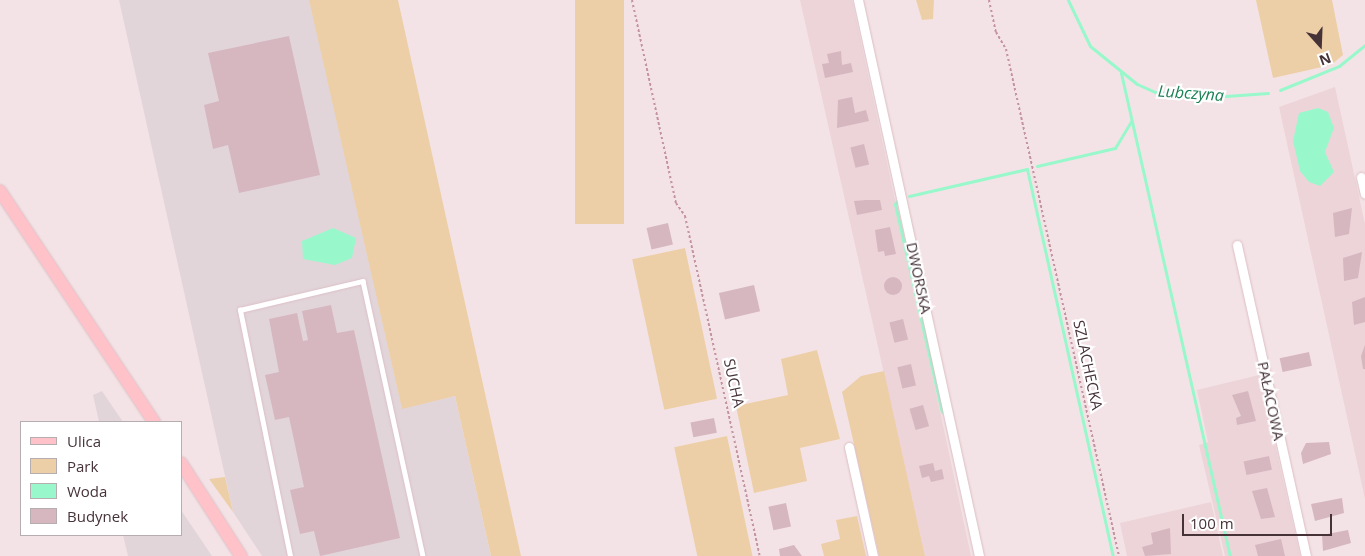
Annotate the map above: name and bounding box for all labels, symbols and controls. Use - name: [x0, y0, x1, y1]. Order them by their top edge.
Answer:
- north arrow: [1295, 20, 1345, 70]
- text: N: [1317, 49, 1334, 70]
- water label: Lubczyna: [1157, 81, 1225, 105]
- street label: DWORSKA: [903, 241, 935, 315]
- street label: SZLACHECKA: [1070, 319, 1106, 411]
- street label: SUCHA: [720, 357, 748, 409]
- street label: PAŁACOWA: [1254, 360, 1288, 442]
- legend: [20, 421, 182, 536]
- text: Ulica: [67, 431, 101, 451]
- text: Park: [67, 456, 98, 476]
- text: Woda: [67, 481, 107, 501]
- scale bar: [1185, 504, 1335, 536]
- text: Budynek: [67, 506, 128, 526]
- text: 100 m: [1190, 513, 1234, 533]

